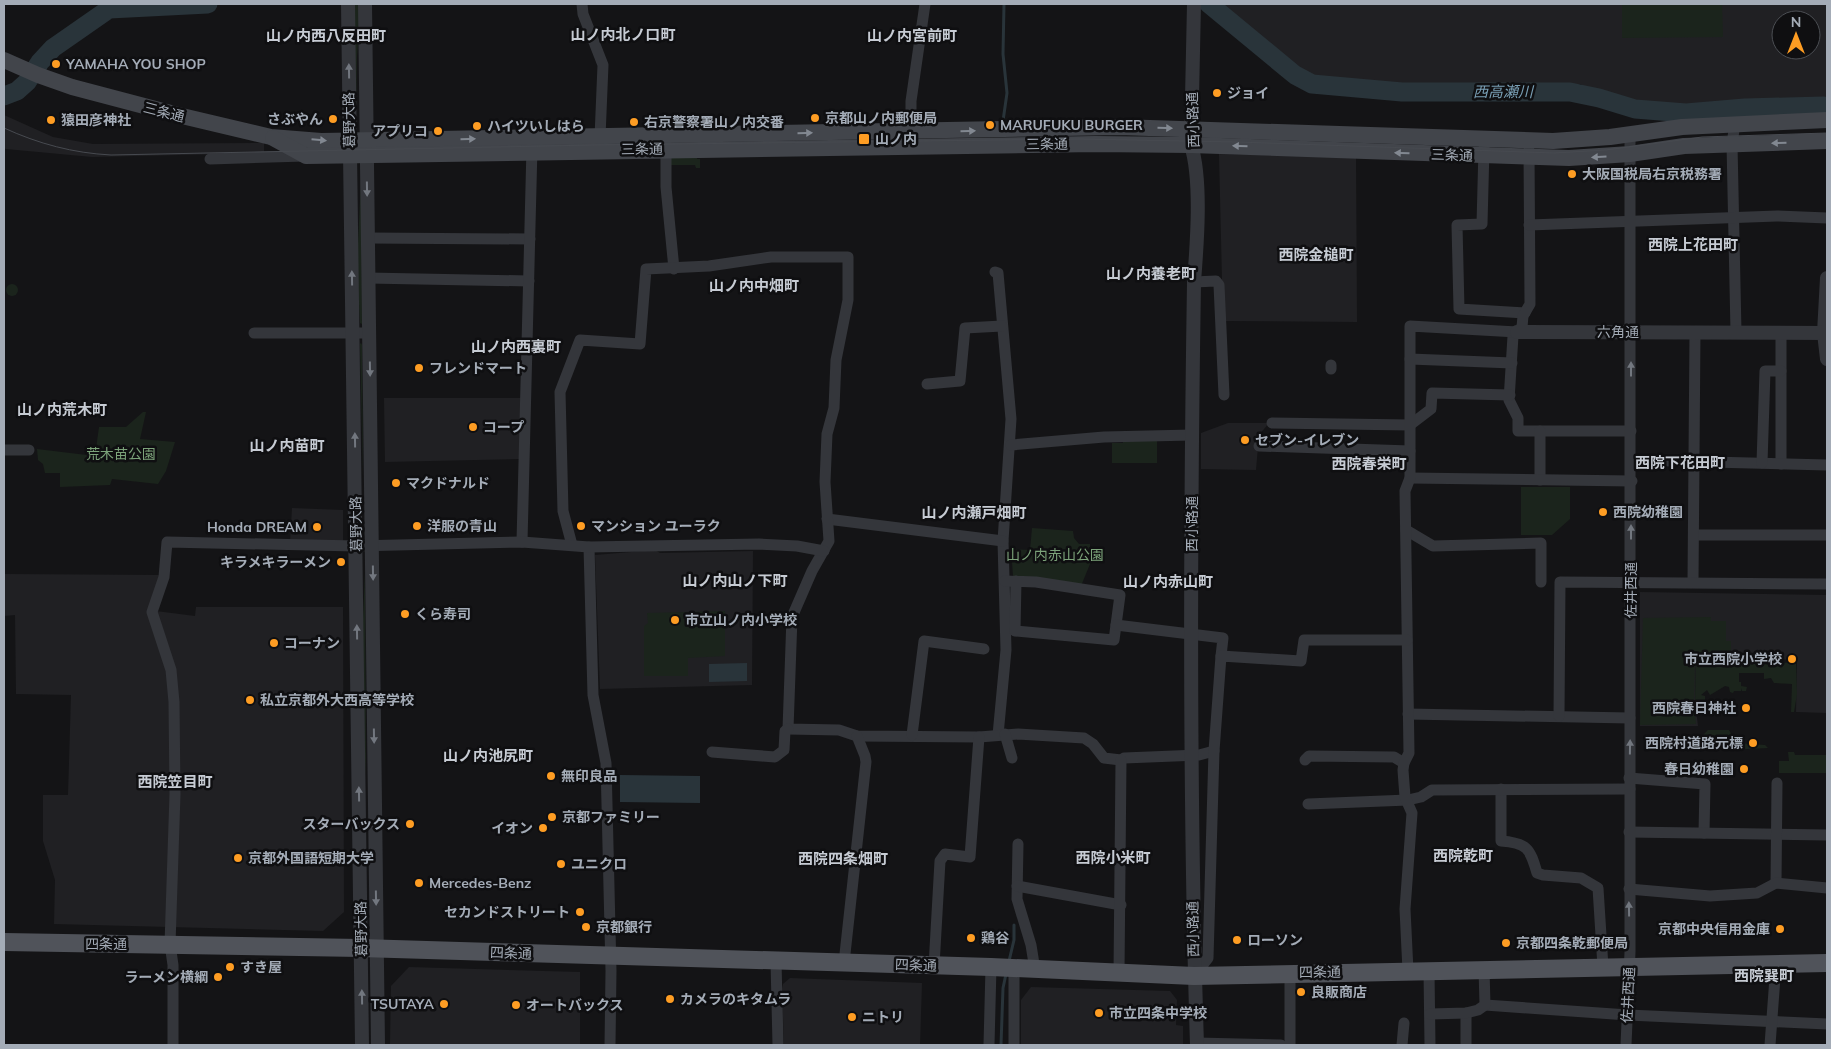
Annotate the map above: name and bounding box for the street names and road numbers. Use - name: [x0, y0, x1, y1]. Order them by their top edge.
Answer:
- street label: 葛野大路: [340, 92, 358, 148]
- street label: 西小路通: [1183, 92, 1203, 148]
- street label: 三条通: [141, 98, 187, 126]
- street label: 三条通: [1026, 135, 1068, 153]
- street label: 三条通: [621, 140, 663, 158]
- street label: 三条通: [1431, 145, 1473, 165]
- street label: 六角通: [1597, 323, 1639, 341]
- street label: 葛野大路: [347, 496, 365, 552]
- street label: 西小路通: [1183, 496, 1201, 552]
- street label: 佐井西通: [1622, 562, 1640, 618]
- street label: 葛野大路: [352, 901, 370, 957]
- street label: 西小路通: [1184, 901, 1202, 957]
- street label: 四条通: [85, 935, 127, 953]
- street label: 四条通: [490, 943, 532, 963]
- street label: 四条通: [895, 955, 937, 975]
- street label: 四条通: [1299, 963, 1341, 981]
- street label: 佐井西通: [1618, 967, 1638, 1023]

